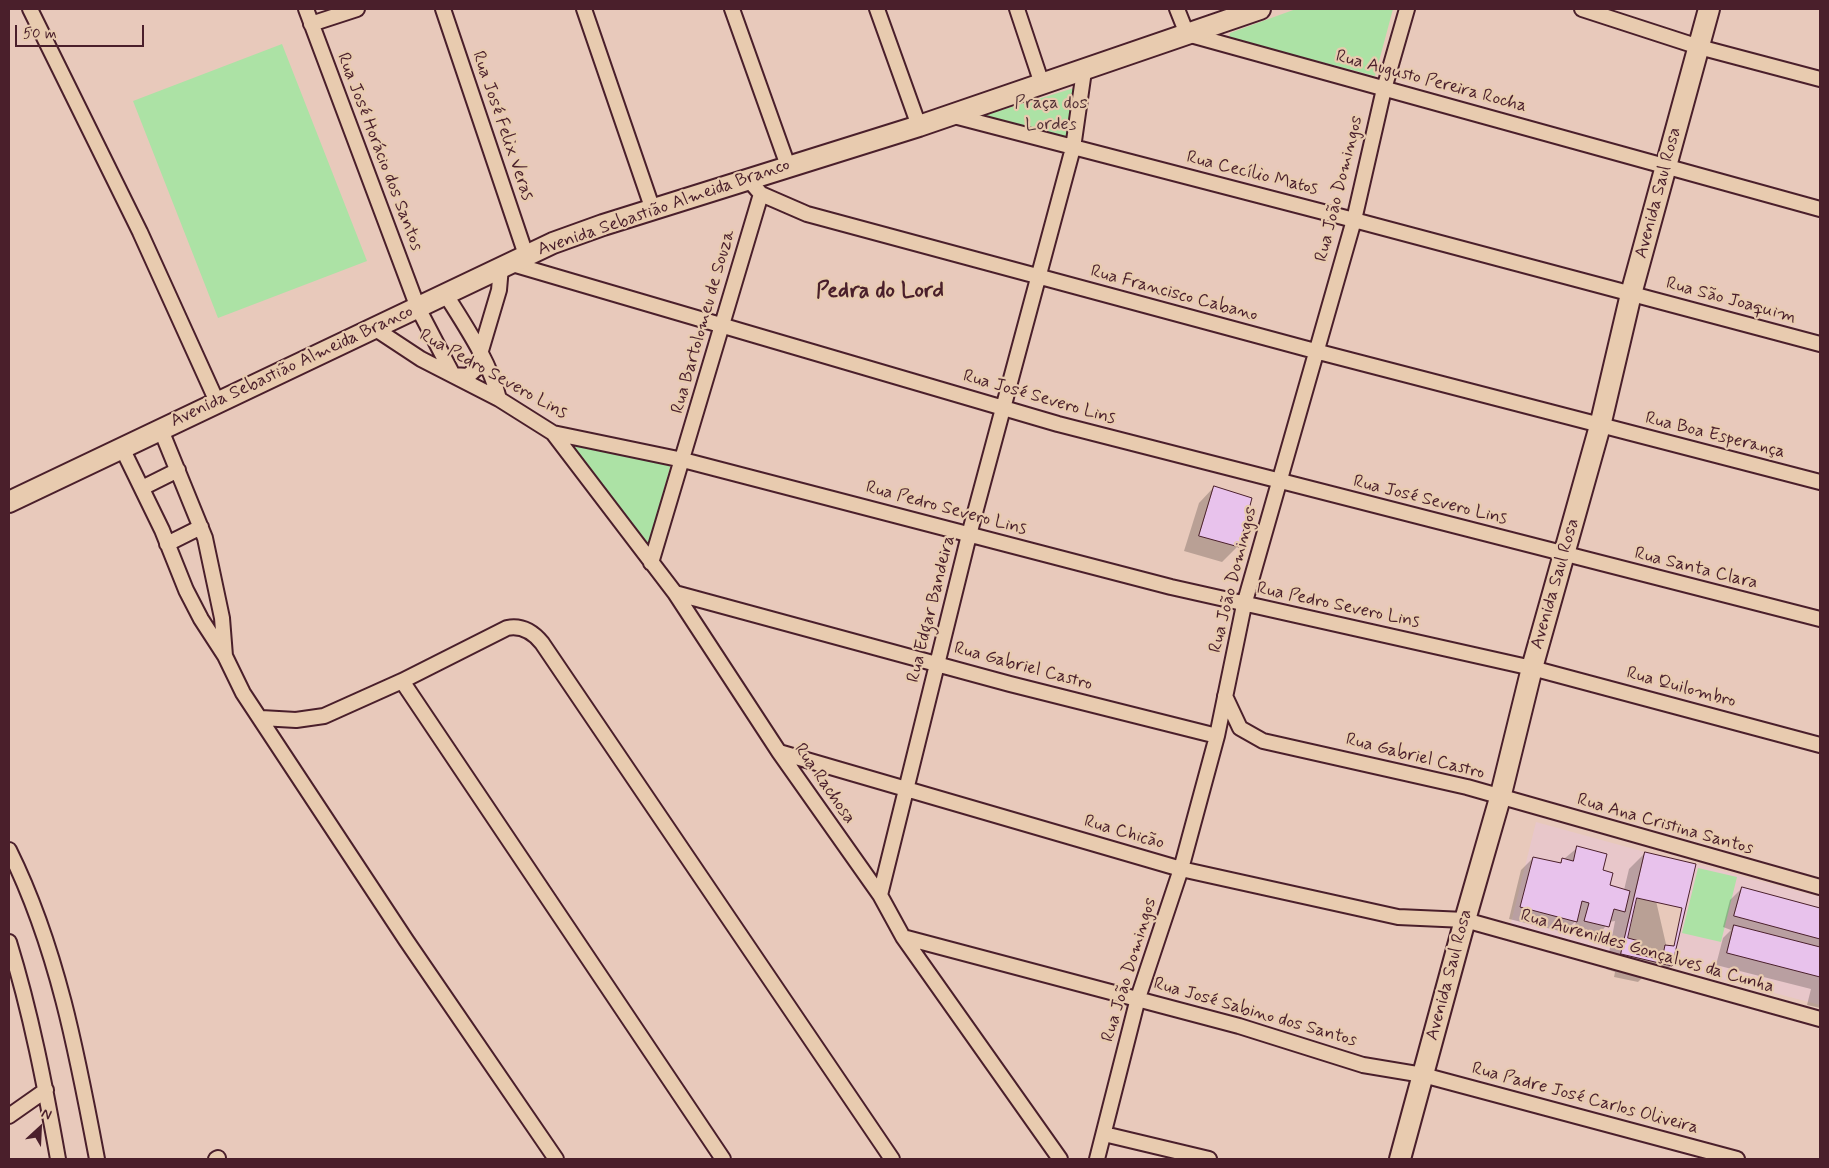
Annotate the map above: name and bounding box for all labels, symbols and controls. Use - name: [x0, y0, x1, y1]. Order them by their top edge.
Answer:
- scale bar: [18, 15, 146, 47]
- text: 50 m: [23, 24, 57, 44]
- street label: Rua Augusto Pereira Rocha: [1333, 46, 1529, 118]
- street label: Rua José Felix Veras: [466, 48, 538, 204]
- street label: Rua José Horácio dos Santos: [331, 50, 427, 254]
- park label: Praça dos Lordes: [1015, 93, 1087, 136]
- street label: Rua João Domingos: [1311, 114, 1369, 264]
- street label: Avenida Saul Rosa: [1631, 125, 1687, 261]
- street label: Rua Cecílio Matos: [1184, 147, 1320, 201]
- street label: Avenida Sebastião Almeida Branco: [535, 155, 793, 261]
- street label: Rua Bartolomeu de Souza: [667, 228, 741, 416]
- street label: Rua Francisco Cabano: [1088, 261, 1260, 327]
- street label: Rua São Joaquim: [1664, 273, 1798, 329]
- district label: Pedra do Lord: [816, 279, 944, 305]
- street label: Avenida Sebastião Almeida Branco: [167, 301, 417, 433]
- street label: Rua Pedro Severo Lins: [415, 325, 571, 425]
- street label: Rua José Severo Lins: [960, 366, 1118, 430]
- street label: Rua Boa Esperança: [1643, 408, 1787, 464]
- street label: Rua José Severo Lins: [1351, 471, 1509, 531]
- street label: Rua Pedro Severo Lins: [863, 477, 1029, 541]
- street label: Rua João Domingos: [1205, 505, 1263, 655]
- street label: Avenida Saul Rosa: [1527, 516, 1585, 652]
- street label: Rua Edgar Bandeira: [903, 533, 961, 685]
- street label: Rua Santa Clara: [1632, 543, 1760, 595]
- street label: Rua Pedro Severo Lins: [1255, 578, 1421, 634]
- street label: Rua Gabriel Castro: [951, 638, 1095, 696]
- street label: Rua Quilombro: [1624, 663, 1738, 713]
- street label: Rua Gabriel Castro: [1343, 729, 1487, 785]
- street label: Rua Rachosa: [788, 740, 860, 828]
- street label: Rua Ana Cristina Santos: [1574, 789, 1756, 861]
- street label: Rua Chicão: [1081, 811, 1167, 855]
- street label: Rua João Domingos: [1098, 895, 1162, 1045]
- street label: Rua Aurenildes Gonçalves da Cunha: [1518, 905, 1776, 999]
- street label: Avenida Saul Rosa: [1422, 907, 1478, 1043]
- street label: Rua José Sabino dos Santos: [1151, 974, 1359, 1052]
- street label: Rua Padre José Carlos Oliveira: [1469, 1058, 1701, 1140]
- north arrow: [15, 1103, 65, 1153]
- text: N: [38, 1104, 54, 1125]

